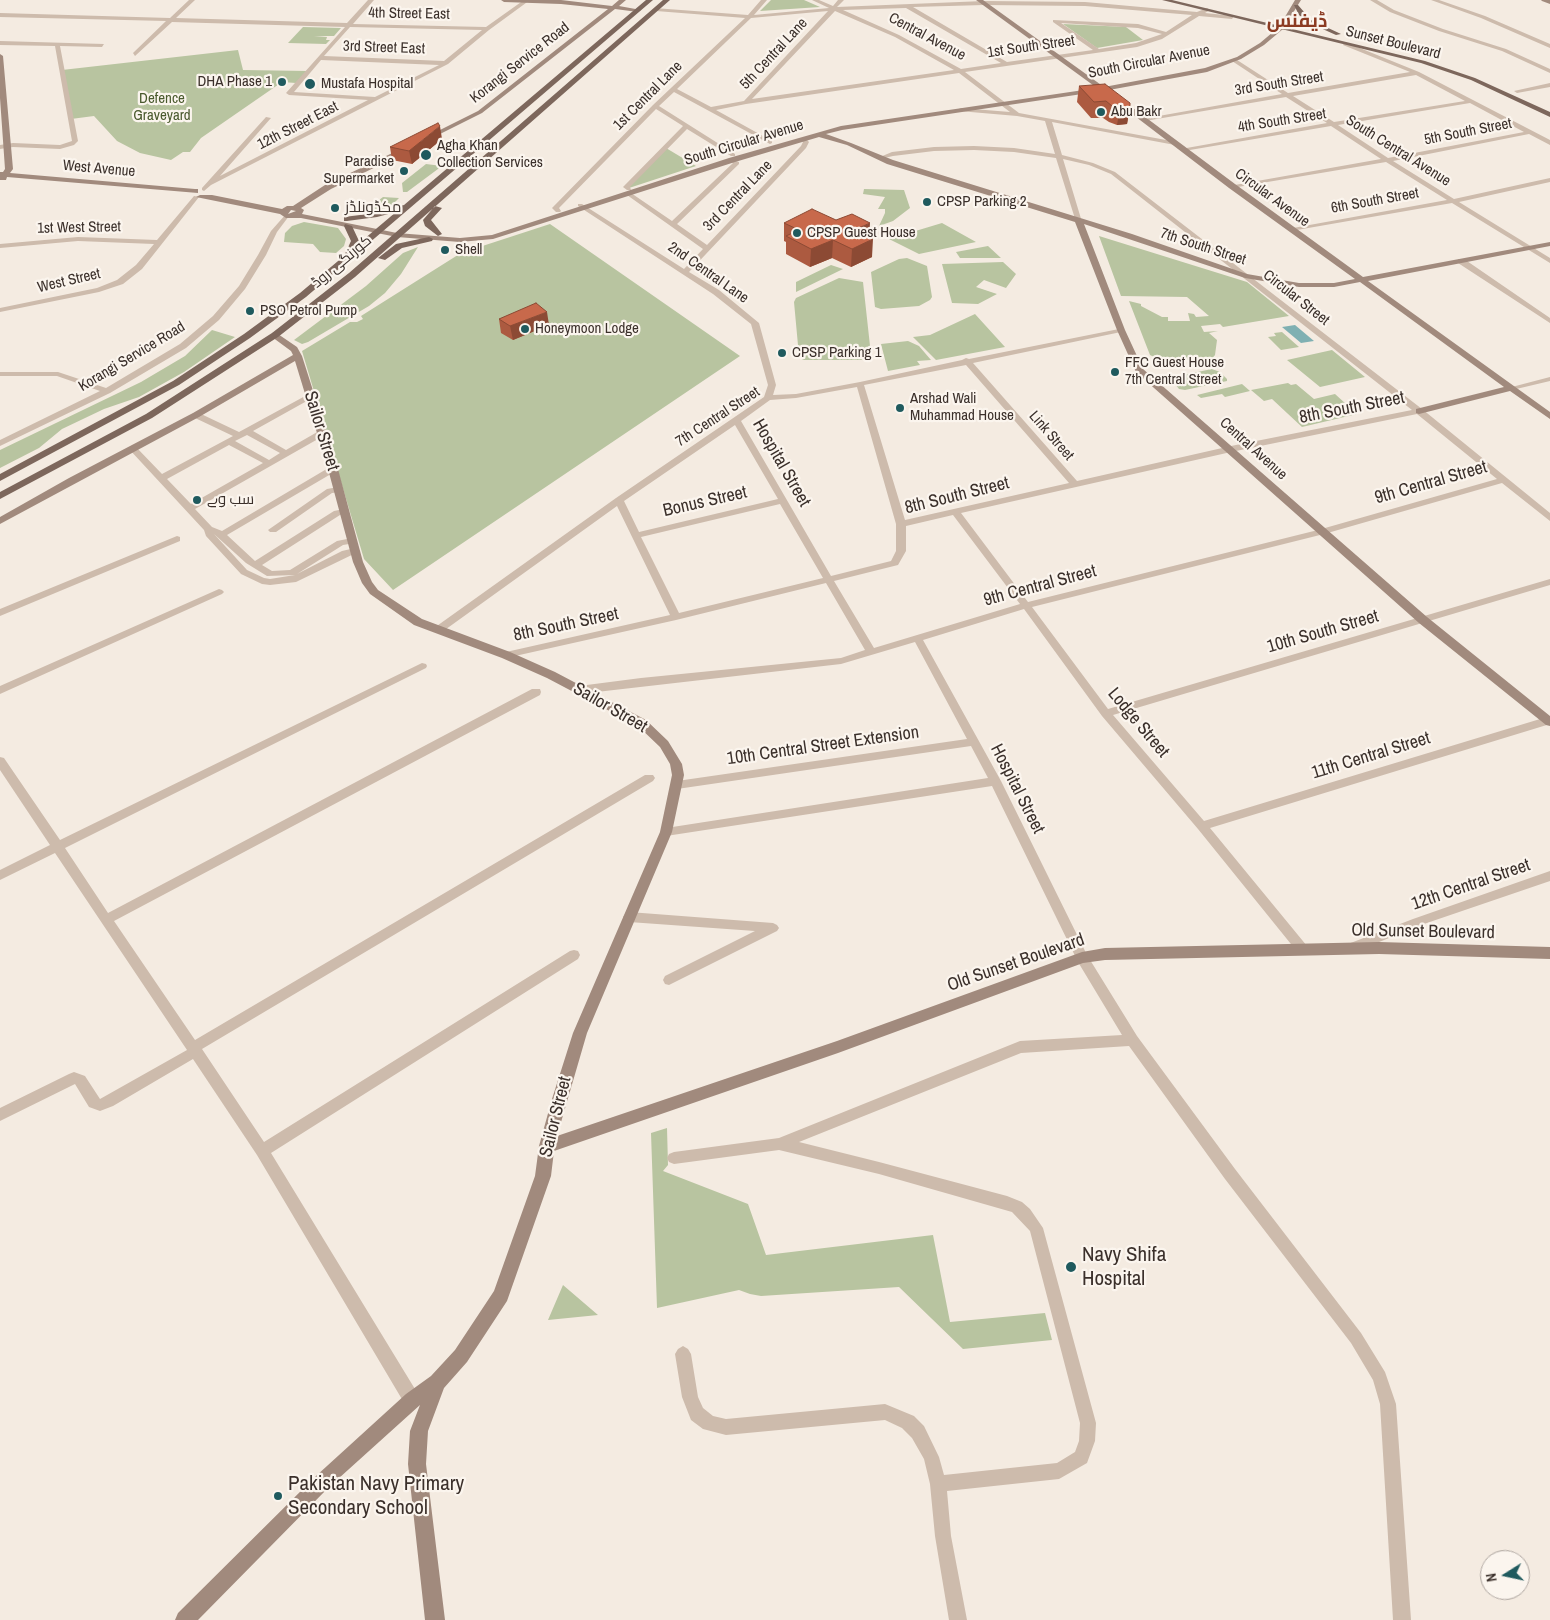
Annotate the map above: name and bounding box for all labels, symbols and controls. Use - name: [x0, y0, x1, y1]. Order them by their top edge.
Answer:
- street label: 4th Street East: [368, 4, 450, 24]
- street label: Central Avenue: [885, 9, 969, 65]
- district label: ڈیفنس: [1267, 11, 1327, 33]
- street label: 5th Central Lane: [736, 15, 812, 93]
- street label: Korangi Service Road: [467, 19, 573, 107]
- street label: Sunset Boulevard: [1344, 23, 1442, 63]
- street label: 1st South Street: [986, 32, 1076, 62]
- street label: 3rd Street East: [343, 38, 425, 58]
- street label: South Circular Avenue: [1087, 41, 1211, 83]
- street label: 1st Central Lane: [610, 58, 686, 134]
- street label: 3rd South Street: [1233, 68, 1325, 100]
- place label: DHA Phase 1: [197, 73, 272, 91]
- place label: Mustafa Hospital: [321, 75, 413, 93]
- marker: DHA Phase 1: [276, 76, 288, 88]
- marker: Mustafa Hospital: [303, 77, 317, 91]
- park label: Defence Graveyard: [133, 90, 191, 125]
- street label: 12th Street East: [255, 98, 341, 154]
- place label: Abu Bakr: [1111, 103, 1162, 121]
- street label: 4th South Street: [1237, 105, 1327, 137]
- marker: Abu Bakr: [1095, 106, 1107, 118]
- street label: South Central Avenue: [1342, 112, 1454, 190]
- street label: 5th South Street: [1423, 115, 1513, 149]
- street label: South Circular Avenue: [682, 116, 806, 170]
- place label: Agha Khan Collection Services: [437, 137, 543, 172]
- marker: Agha Khan Collection Services: [419, 148, 433, 162]
- place label: Paradise Supermarket: [324, 153, 394, 188]
- street label: West Avenue: [62, 157, 136, 181]
- street label: 3rd Central Lane: [700, 157, 776, 235]
- marker: Paradise Supermarket: [398, 165, 410, 177]
- street label: Circular Avenue: [1231, 165, 1313, 231]
- street label: 6th South Street: [1330, 184, 1420, 218]
- place label: CPSP Parking 2: [937, 193, 1027, 211]
- marker: CPSP Parking 2: [921, 196, 933, 208]
- place label: مکڈونلڈز: [345, 199, 401, 217]
- marker: مکڈونلڈز: [329, 202, 341, 214]
- street label: 1st West Street: [37, 218, 121, 238]
- place label: CPSP Guest House: [807, 224, 916, 242]
- street label: 7th South Street: [1158, 225, 1248, 269]
- marker: CPSP Guest House: [791, 227, 803, 239]
- street label: کورنگی روڈ: [308, 232, 376, 292]
- street label: 2nd Central Lane: [664, 239, 752, 307]
- place label: Shell: [455, 241, 482, 259]
- marker: Shell: [439, 244, 451, 256]
- street label: West Street: [36, 265, 102, 297]
- street label: Circular Street: [1259, 267, 1333, 329]
- place label: PSO Petrol Pump: [260, 302, 357, 320]
- marker: PSO Petrol Pump: [244, 305, 256, 317]
- street label: Korangi Service Road: [75, 318, 189, 396]
- place label: Honeymoon Lodge: [535, 320, 639, 338]
- marker: Honeymoon Lodge: [519, 323, 531, 335]
- place label: CPSP Parking 1: [792, 344, 882, 362]
- marker: CPSP Parking 1: [776, 347, 788, 359]
- place label: FFC Guest House 7th Central Street: [1125, 354, 1224, 389]
- marker: FFC Guest House 7th Central Street: [1109, 366, 1121, 378]
- street label: 7th Central Street: [673, 383, 763, 451]
- street label: 8th South Street: [1298, 387, 1406, 429]
- street label: Sailor Street: [299, 389, 343, 473]
- place label: Arshad Wali Muhammad House: [910, 390, 1014, 425]
- marker: Arshad Wali Muhammad House: [894, 402, 906, 414]
- street label: Link Street: [1025, 408, 1077, 464]
- street label: Central Avenue: [1216, 414, 1290, 484]
- street label: Hospital Street: [747, 415, 815, 511]
- street label: 9th Central Street: [1372, 457, 1490, 509]
- street label: 8th South Street: [903, 473, 1011, 519]
- street label: Bonus Street: [661, 482, 749, 522]
- place label: سب وے: [207, 491, 254, 509]
- marker: سب وے: [191, 494, 203, 506]
- street label: 9th Central Street: [981, 561, 1099, 611]
- street label: 8th South Street: [512, 603, 620, 647]
- street label: 10th South Street: [1265, 606, 1381, 658]
- street label: Sailor Street: [569, 678, 651, 738]
- street label: Lodge Street: [1103, 684, 1173, 762]
- street label: 10th Central Street Extension: [726, 722, 920, 770]
- street label: 11th Central Street: [1309, 728, 1433, 784]
- street label: Hospital Street: [985, 741, 1049, 837]
- street label: 12th Central Street: [1409, 855, 1533, 915]
- street label: Old Sunset Boulevard: [1351, 920, 1495, 944]
- street label: Old Sunset Boulevard: [945, 929, 1087, 997]
- street label: Sailor Street: [536, 1075, 576, 1159]
- place label: Navy Shifa Hospital: [1082, 1242, 1166, 1292]
- marker: Navy Shifa Hospital: [1064, 1260, 1078, 1274]
- place label: Pakistan Navy Primary Secondary School: [288, 1471, 464, 1521]
- marker: Pakistan Navy Primary Secondary School: [272, 1490, 284, 1502]
- north arrow: [1480, 1550, 1530, 1600]
- text: N: [1482, 1572, 1501, 1583]

